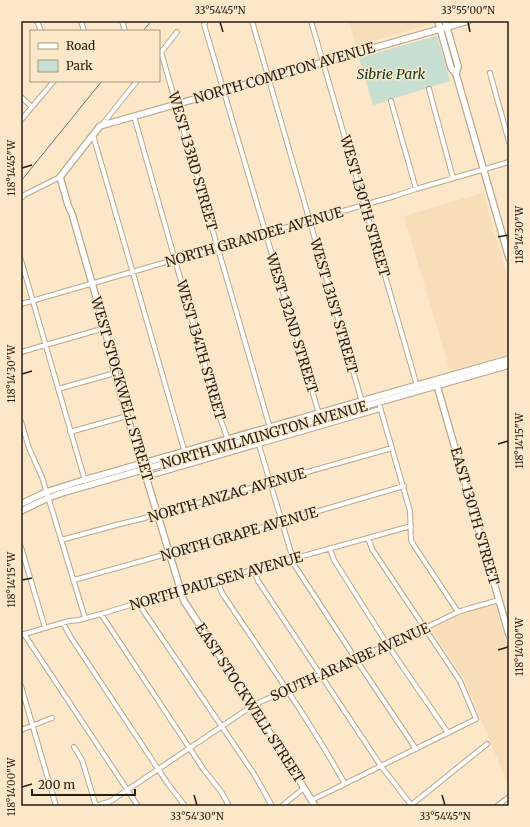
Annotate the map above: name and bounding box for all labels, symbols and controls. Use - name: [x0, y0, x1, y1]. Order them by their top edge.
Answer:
- text: 33°54'45"N: [194, 4, 246, 17]
- text: 33°55'00"N: [441, 4, 495, 17]
- legend: [30, 30, 160, 82]
- text: Road: [66, 38, 95, 53]
- street label: NORTH COMPTON AVENUE: [191, 38, 377, 108]
- text: Park: [66, 58, 93, 73]
- park label: Sibrie Park: [357, 65, 426, 83]
- street label: WEST 133RD STREET: [164, 88, 222, 233]
- street label: WEST 130TH STREET: [336, 132, 394, 279]
- text: 118°14'45"W: [5, 139, 18, 196]
- street label: NORTH GRANDEE AVENUE: [163, 203, 345, 271]
- text: 118°14'30"W: [513, 205, 526, 264]
- street label: WEST 131ST STREET: [306, 235, 362, 376]
- street label: WEST 132ND STREET: [262, 250, 322, 396]
- street label: WEST 134TH STREET: [172, 277, 230, 422]
- street label: WEST STOCKWELL STREET: [87, 294, 157, 484]
- text: 118°14'30"W: [5, 344, 18, 403]
- street label: NORTH WILMINGTON AVENUE: [159, 397, 369, 473]
- text: 118°14'15"W: [513, 412, 526, 469]
- street label: EAST 130TH STREET: [447, 445, 503, 587]
- street label: NORTH ANZAC AVENUE: [146, 464, 308, 526]
- street label: NORTH GRAPE AVENUE: [158, 503, 320, 565]
- street label: NORTH PAULSEN AVENUE: [127, 548, 305, 614]
- text: 118°14'15"W: [5, 551, 18, 608]
- text: 118°14'00"W: [513, 617, 526, 676]
- street label: SOUTH ARANBE AVENUE: [267, 618, 433, 705]
- street label: EAST STOCKWELL STREET: [191, 620, 309, 787]
- text: 118°14'00"W: [5, 757, 18, 816]
- scale bar: [32, 771, 135, 797]
- text: 200 m: [38, 777, 75, 792]
- text: 33°54'30"N: [170, 810, 224, 823]
- text: 33°54'45"N: [419, 810, 471, 823]

